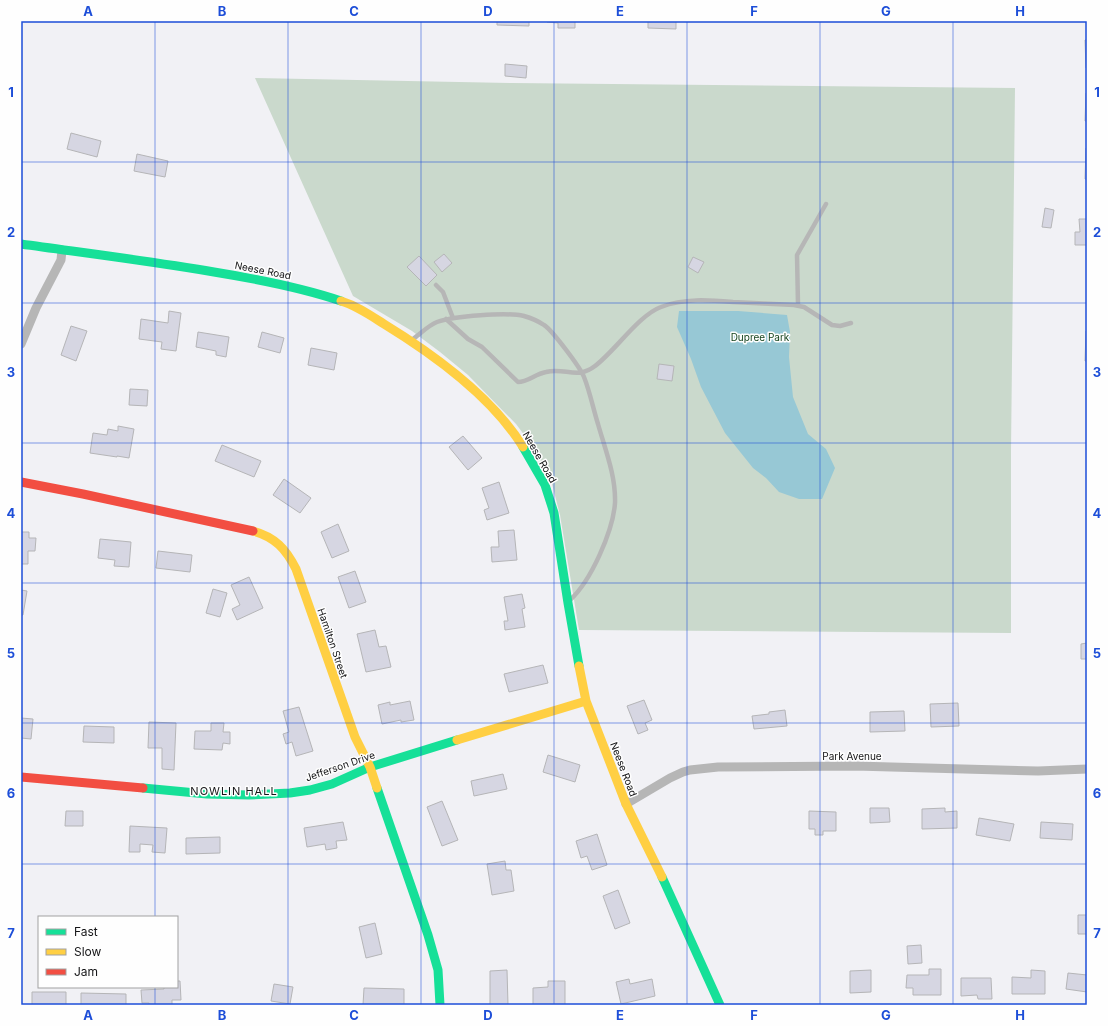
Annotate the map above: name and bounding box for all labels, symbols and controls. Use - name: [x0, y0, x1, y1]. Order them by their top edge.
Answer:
- text: A: [83, 3, 93, 19]
- text: B: [218, 3, 227, 19]
- text: C: [349, 3, 359, 19]
- text: D: [483, 3, 493, 19]
- text: E: [616, 3, 624, 19]
- text: F: [750, 3, 758, 19]
- text: G: [881, 3, 891, 19]
- text: H: [1015, 3, 1025, 19]
- text: 1: [8, 84, 14, 100]
- text: 1: [1094, 84, 1100, 100]
- text: 2: [7, 224, 15, 240]
- text: 2: [1093, 224, 1101, 240]
- street label: Neese Road: [234, 259, 292, 281]
- park label: Dupree Park: [731, 331, 790, 343]
- text: 3: [7, 364, 15, 380]
- text: 3: [1093, 364, 1101, 380]
- street label: Neese Road: [520, 429, 560, 485]
- text: 4: [7, 505, 16, 521]
- text: 4: [1093, 505, 1102, 521]
- street label: Hamilton Street: [315, 607, 351, 680]
- text: 5: [7, 645, 15, 661]
- text: 5: [1093, 645, 1101, 661]
- street label: Neese Road: [608, 740, 640, 798]
- street label: Jefferson Drive: [304, 748, 376, 784]
- street label: Park Avenue: [822, 750, 882, 762]
- district label: NOWLIN HALL: [190, 784, 278, 798]
- text: 6: [7, 785, 15, 801]
- text: 6: [1093, 785, 1101, 801]
- legend: [38, 916, 178, 988]
- text: Fast: [74, 924, 98, 939]
- text: 7: [7, 925, 15, 941]
- text: 7: [1093, 925, 1101, 941]
- text: Slow: [74, 944, 102, 959]
- text: Jam: [74, 964, 98, 979]
- text: A: [83, 1007, 93, 1023]
- text: B: [218, 1007, 227, 1023]
- text: C: [349, 1007, 359, 1023]
- text: D: [483, 1007, 493, 1023]
- text: E: [616, 1007, 624, 1023]
- text: F: [750, 1007, 758, 1023]
- text: G: [881, 1007, 891, 1023]
- text: H: [1015, 1007, 1025, 1023]

